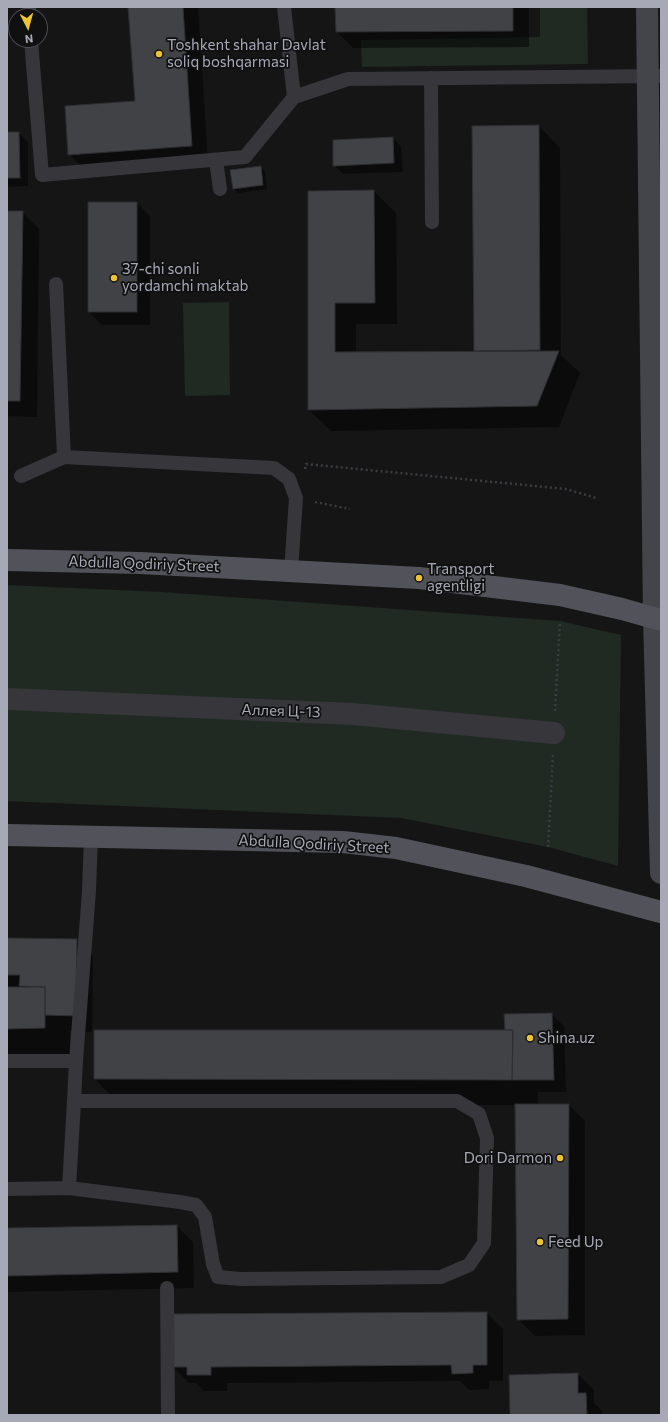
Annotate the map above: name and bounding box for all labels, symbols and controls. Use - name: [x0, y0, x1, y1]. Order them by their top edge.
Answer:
- north arrow: [8, 8, 48, 48]
- text: N: [24, 33, 34, 46]
- place label: Toshkent shahar Davlat soliq boshqarmasi: [167, 36, 326, 71]
- marker: Toshkent shahar Davlat soliq boshqarmasi: [154, 49, 164, 59]
- place label: 37-chi sonli yordamchi maktab: [122, 260, 248, 295]
- marker: 37-chi sonli yordamchi maktab: [109, 273, 119, 283]
- street label: Abdulla Qodiriy Street: [68, 552, 220, 576]
- place label: Transport agentligi: [427, 560, 494, 595]
- marker: Transport agentligi: [414, 573, 424, 583]
- street label: Аллея Ц-13: [241, 701, 321, 721]
- street label: Abdulla Qodiriy Street: [238, 831, 390, 857]
- place label: Shina.uz: [538, 1029, 595, 1047]
- marker: Shina.uz: [525, 1033, 535, 1043]
- place label: Dori Darmon: [464, 1149, 552, 1167]
- marker: Dori Darmon: [555, 1153, 565, 1163]
- place label: Feed Up: [548, 1233, 603, 1251]
- marker: Feed Up: [535, 1237, 545, 1247]

